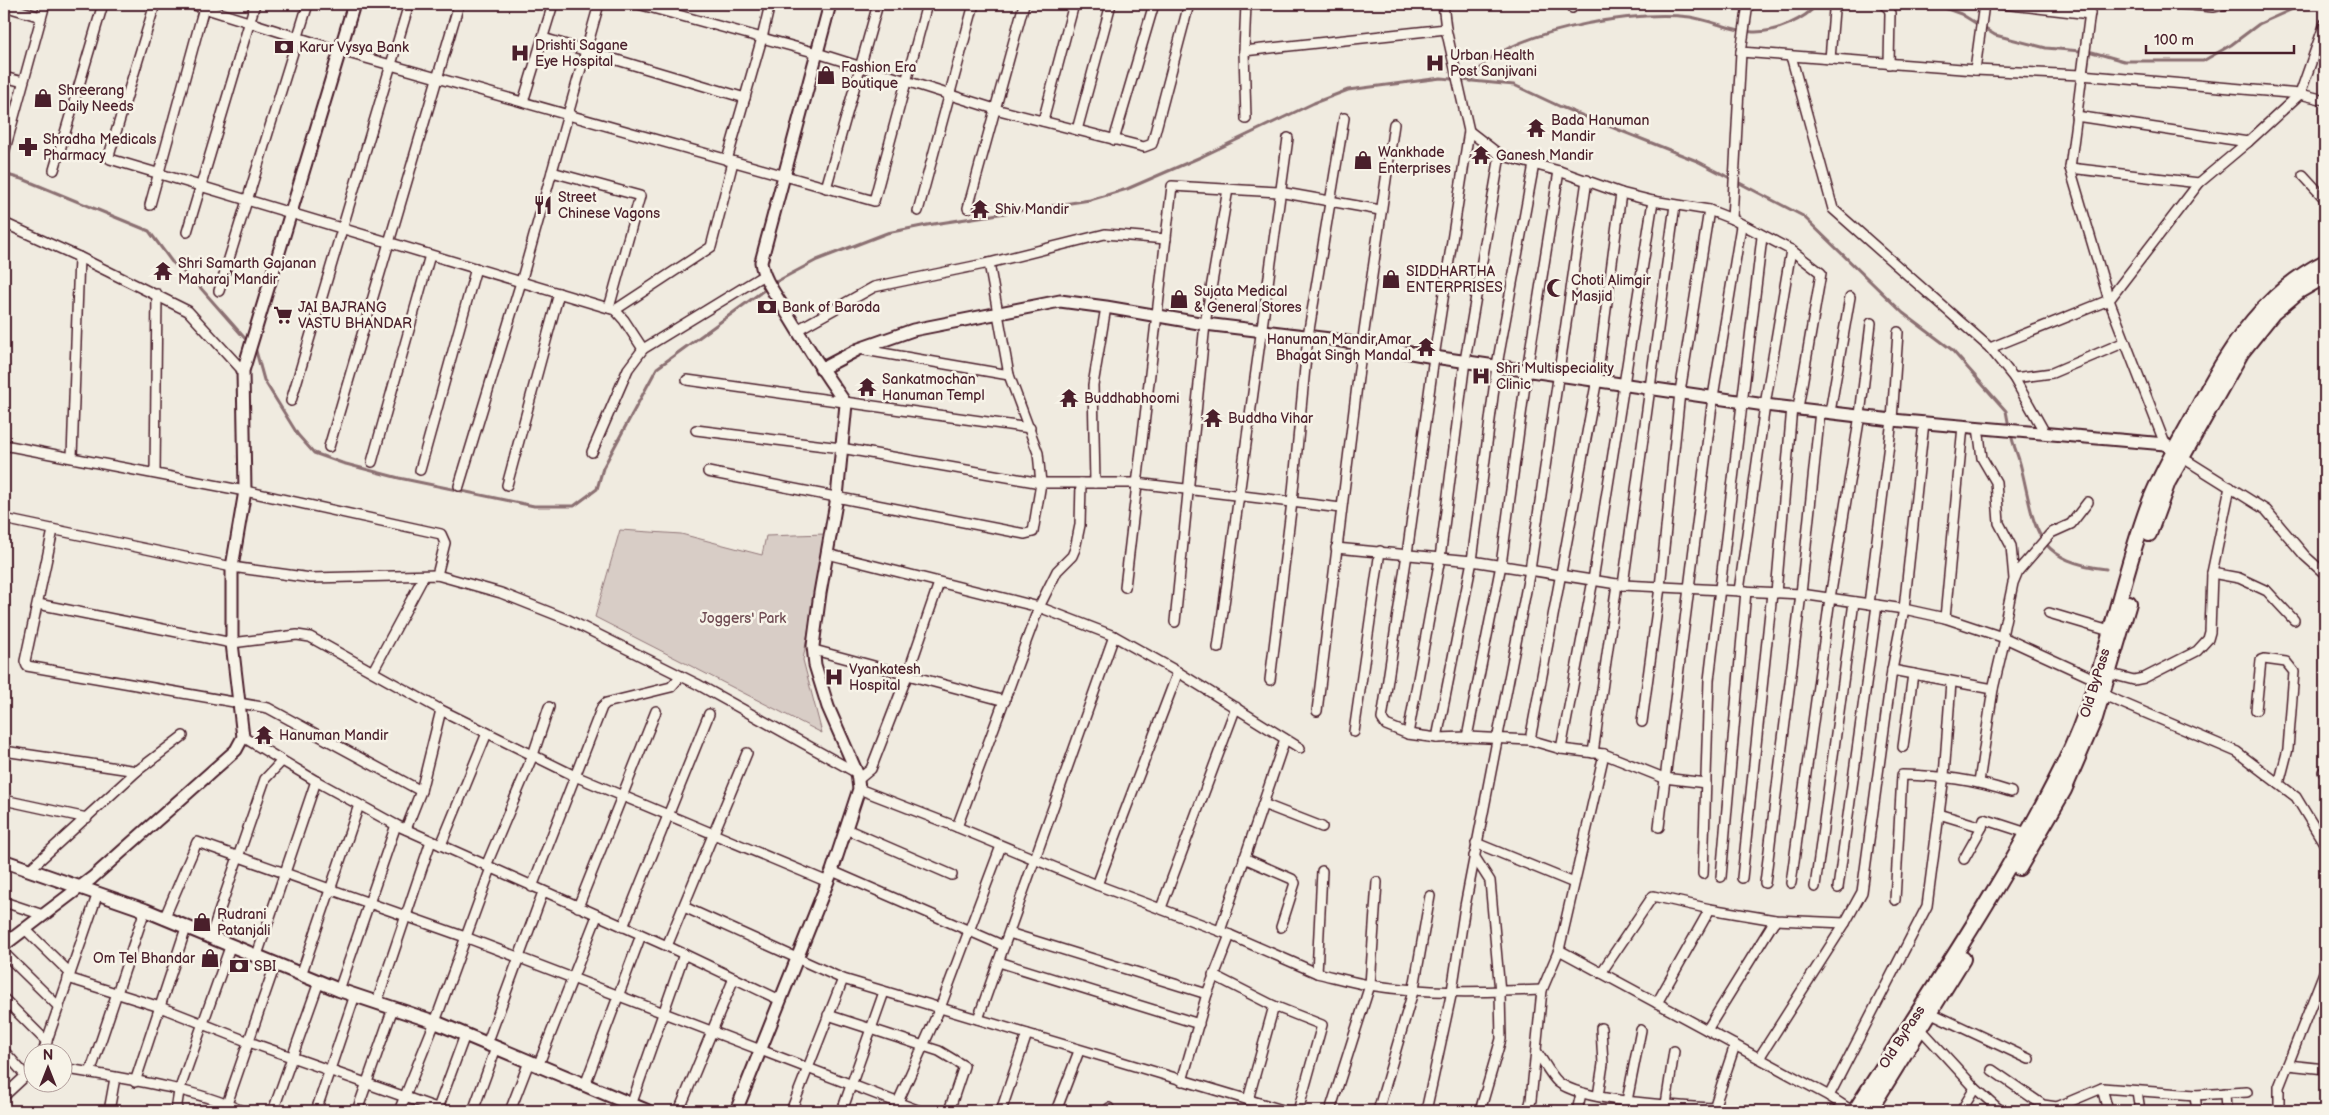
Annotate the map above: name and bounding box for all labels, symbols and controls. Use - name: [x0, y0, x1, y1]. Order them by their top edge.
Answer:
- scale bar: [2146, 22, 2294, 54]
- text: 100 m: [2154, 31, 2194, 50]
- bank icon: Karur Vysya Bank: [273, 36, 295, 58]
- place label: Drishti Sagane Eye Hospital: [535, 37, 628, 70]
- place label: Karur Vysya Bank: [299, 39, 409, 56]
- hospital icon: Drishti Sagane Eye Hospital: [509, 42, 531, 64]
- place label: Urban Health Post Sanjivani: [1450, 47, 1537, 80]
- hospital icon: Urban Health Post Sanjivani: [1424, 52, 1446, 74]
- place label: Fashion Era Boutique: [841, 59, 916, 92]
- shop icon: Fashion Era Boutique: [815, 64, 837, 86]
- place label: Shreerang Daily Needs: [58, 82, 134, 115]
- shop icon: Shreerang Daily Needs: [32, 87, 54, 109]
- place label: Bada Hanuman Mandir: [1551, 112, 1650, 145]
- temple icon: Bada Hanuman Mandir: [1525, 117, 1547, 139]
- place label: Shradha Medicals Pharmacy: [43, 131, 157, 164]
- pharmacy icon: Shradha Medicals Pharmacy: [17, 136, 39, 158]
- place label: Wankhade Enterprises: [1378, 144, 1451, 177]
- temple icon: Ganesh Mandir: [1470, 144, 1492, 166]
- place label: Ganesh Mandir: [1496, 147, 1594, 164]
- shop icon: Wankhade Enterprises: [1352, 149, 1374, 171]
- place label: Street Chinese Vagons: [558, 189, 660, 222]
- restaurant icon: Street Chinese Vagons: [532, 194, 554, 216]
- temple icon: Shiv Mandir: [969, 198, 991, 220]
- place label: Shiv Mandir: [995, 201, 1070, 218]
- place label: Shri Samarth Gajanan Maharaj Mandir: [178, 255, 316, 288]
- temple icon: Shri Samarth Gajanan Maharaj Mandir: [152, 260, 174, 282]
- place label: SIDDHARTHA ENTERPRISES: [1406, 263, 1503, 296]
- shop icon: SIDDHARTHA ENTERPRISES: [1380, 268, 1402, 290]
- place label: Choti Alimgir Masjid: [1571, 272, 1652, 305]
- mosque icon: Choti Alimgir Masjid: [1545, 277, 1567, 299]
- place label: Sujata Medical & General Stores: [1194, 283, 1302, 316]
- shop icon: Sujata Medical & General Stores: [1168, 288, 1190, 310]
- bank icon: Bank of Baroda: [756, 296, 778, 318]
- place label: JAI BAJRANG VASTU BHANDAR: [298, 299, 412, 332]
- place label: Bank of Baroda: [782, 299, 880, 316]
- supermarket icon: JAI BAJRANG VASTU BHANDAR: [272, 304, 294, 326]
- place label: Hanuman Mandir,Amar Bhagat Singh Mandal: [1267, 331, 1412, 364]
- temple icon: Hanuman Mandir,Amar Bhagat Singh Mandal: [1415, 336, 1437, 358]
- place label: Shri Multispeciality Clinic: [1496, 360, 1615, 393]
- hospital icon: Shri Multispeciality Clinic: [1470, 365, 1492, 387]
- place label: Sankatmochan Hanuman Templ: [882, 371, 985, 404]
- temple icon: Sankatmochan Hanuman Templ: [856, 376, 878, 398]
- temple icon: Buddhabhoomi: [1058, 387, 1080, 409]
- place label: Buddhabhoomi: [1084, 390, 1179, 407]
- temple icon: Buddha Vihar: [1202, 407, 1224, 429]
- place label: Buddha Vihar: [1228, 410, 1314, 427]
- park label: Joggers' Park: [700, 610, 786, 627]
- street label: Old ByPass: [2076, 646, 2114, 720]
- place label: Vyankatesh Hospital: [849, 661, 921, 694]
- hospital icon: Vyankatesh Hospital: [823, 666, 845, 688]
- temple icon: Hanuman Mandir: [253, 724, 275, 746]
- place label: Hanuman Mandir: [279, 727, 389, 744]
- place label: Rudrani Patanjali: [217, 906, 271, 939]
- shop icon: Rudrani Patanjali: [191, 911, 213, 933]
- shop icon: Om Tel Bhandar: [199, 947, 221, 969]
- place label: Om Tel Bhandar: [93, 950, 196, 967]
- bank icon: SBI: [228, 955, 250, 977]
- place label: SBI: [254, 958, 276, 975]
- street label: Old ByPass: [1875, 1002, 1929, 1072]
- north arrow: [22, 1042, 72, 1092]
- text: N: [43, 1047, 53, 1064]

